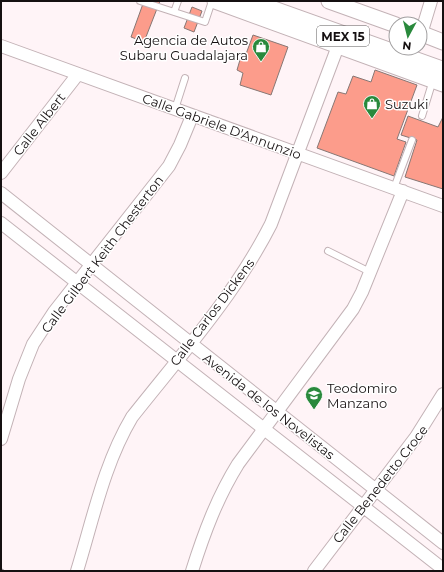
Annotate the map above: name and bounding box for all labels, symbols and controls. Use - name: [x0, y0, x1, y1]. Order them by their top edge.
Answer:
- north arrow: [388, 16, 428, 56]
- road number: MEX 15: [317, 26, 369, 46]
- place label: Agencia de Autos Subaru Guadalajara: [120, 32, 248, 63]
- shop icon: Agencia de Autos Subaru Guadalajara: [251, 37, 271, 62]
- text: N: [402, 38, 412, 53]
- street label: Calle Albert: [10, 89, 68, 159]
- street label: Calle Gabriele D'Annunzio: [140, 90, 304, 162]
- shop icon: Suzuki: [362, 94, 382, 119]
- place label: Suzuki: [385, 96, 428, 112]
- street label: Calle Gilbert Keith Chesterton: [38, 172, 166, 336]
- street label: Calle Carlos Dickens: [166, 255, 258, 369]
- street label: Avenida de los Novelistas: [200, 350, 338, 462]
- place label: Teodomiro Manzano: [327, 380, 397, 411]
- school or university icon: Teodomiro Manzano: [304, 385, 324, 410]
- street label: Calle Benedetto Croce: [329, 422, 431, 546]

